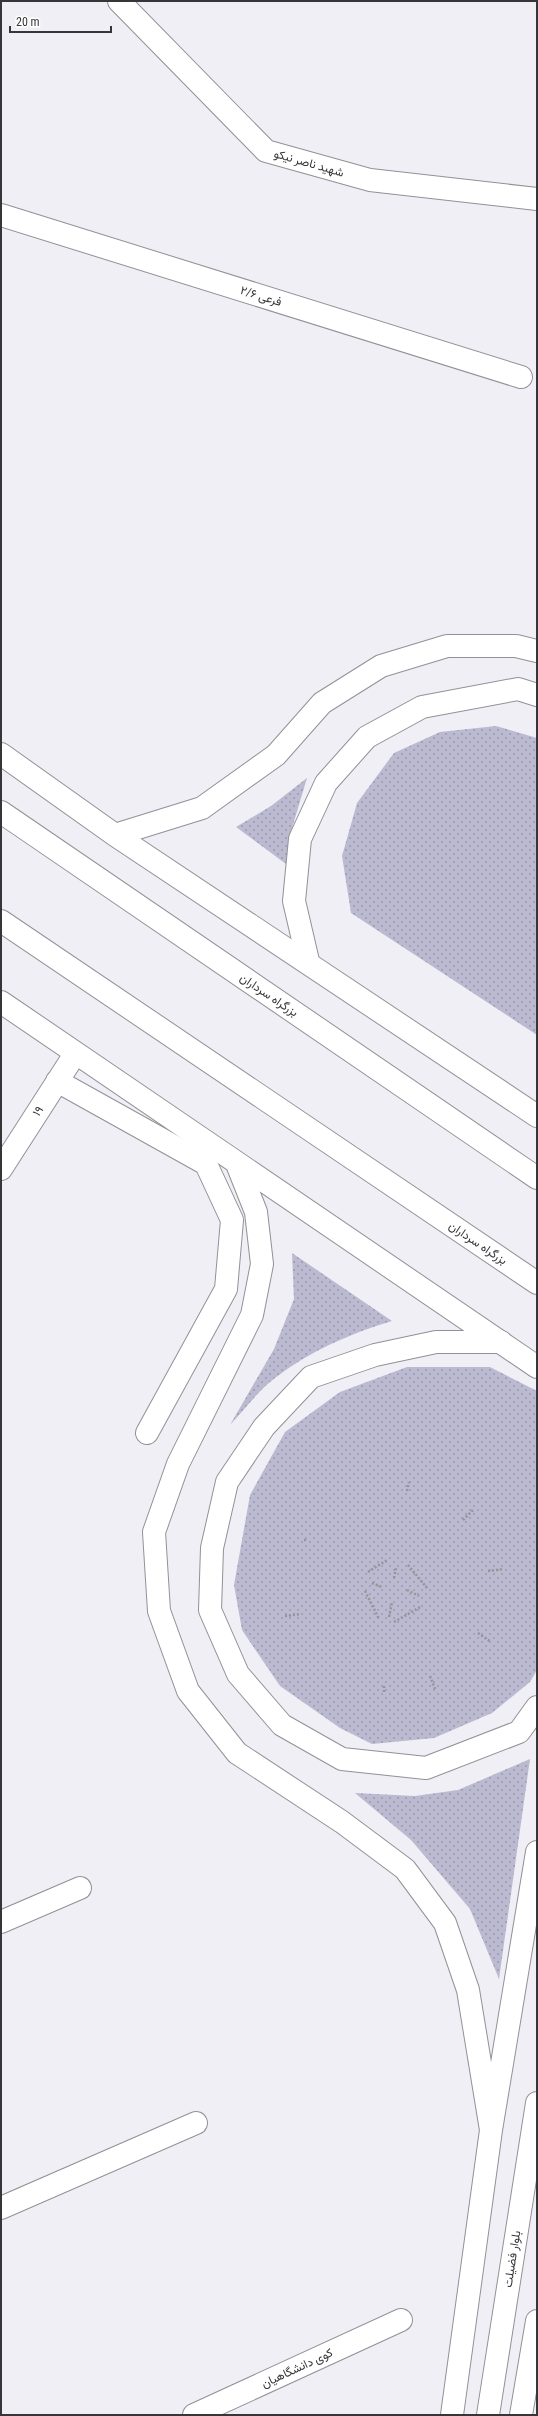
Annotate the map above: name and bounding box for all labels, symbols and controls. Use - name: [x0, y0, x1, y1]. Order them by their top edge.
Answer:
- scale bar: [10, 8, 111, 34]
- text: 20 m: [16, 15, 40, 29]
- street label: شهید ناصر نیکو: [272, 146, 346, 181]
- street label: فرعی ۲/۶: [238, 283, 283, 310]
- street label: بزرگراه سرداران: [237, 970, 301, 1020]
- street label: ۱۹: [30, 1103, 46, 1119]
- street label: بزرگراه سرداران: [446, 1218, 510, 1268]
- street label: بلوار فضیلت: [501, 2230, 524, 2289]
- street label: کوی دانشگاهیان: [259, 2345, 335, 2392]

